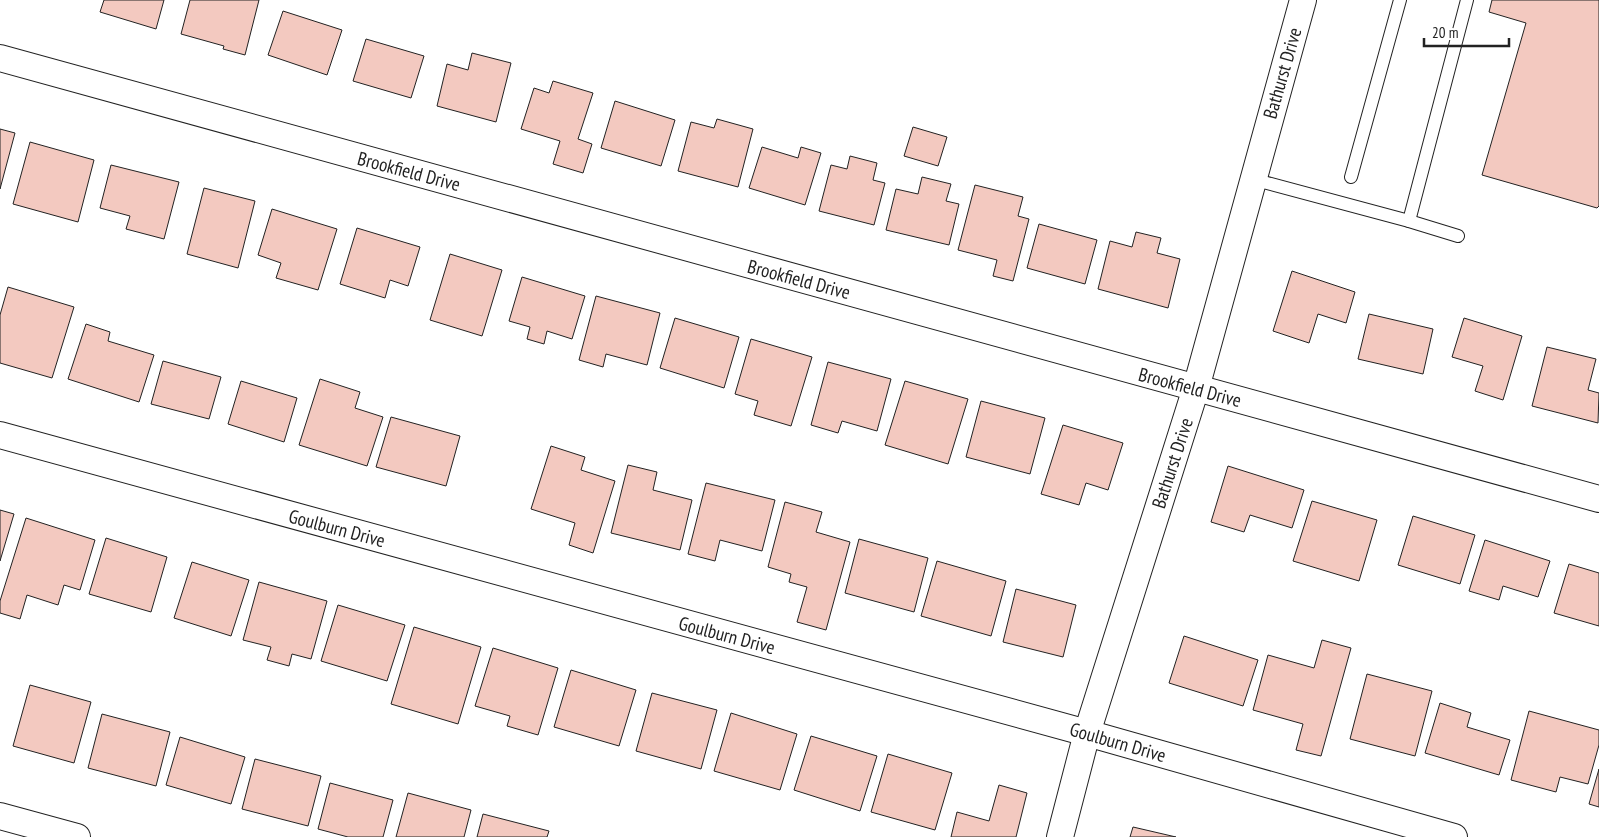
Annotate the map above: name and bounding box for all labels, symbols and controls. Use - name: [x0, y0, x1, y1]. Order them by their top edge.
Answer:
- scale bar: [1424, 15, 1509, 47]
- text: 20 m: [1432, 23, 1458, 42]
- street label: Bathurst Drive: [1258, 24, 1307, 121]
- street label: Brookfield Drive: [355, 146, 463, 196]
- street label: Brookfield Drive: [745, 254, 853, 304]
- street label: Brookfield Drive: [1136, 362, 1244, 412]
- street label: Bathurst Drive: [1146, 415, 1198, 511]
- street label: Goulburn Drive: [286, 504, 388, 552]
- street label: Goulburn Drive: [676, 611, 778, 659]
- street label: Goulburn Drive: [1067, 717, 1169, 767]

